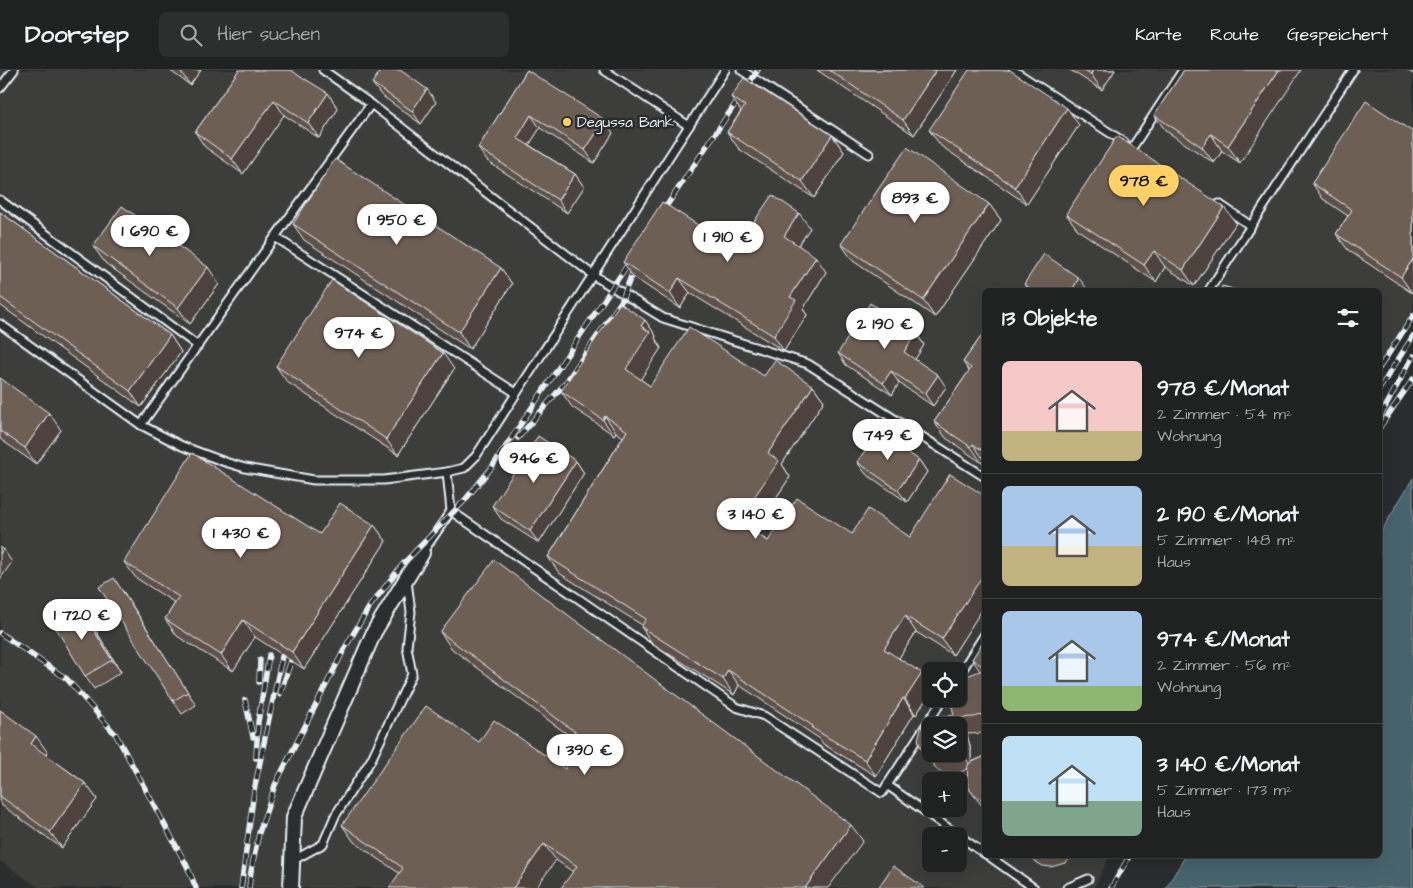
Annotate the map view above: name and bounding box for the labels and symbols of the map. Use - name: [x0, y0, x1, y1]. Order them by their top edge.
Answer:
- place label: Degussa Bank: [577, 112, 674, 134]
- marker: Degussa Bank: [561, 116, 573, 128]
- pin: 978 €: [1109, 164, 1179, 207]
- pin: 893 €: [880, 182, 950, 224]
- pin: 1 950 €: [351, 204, 443, 246]
- pin: 1 690 €: [104, 214, 196, 257]
- pin: 1 910 €: [682, 220, 774, 263]
- pin: 2 190 €: [839, 308, 931, 350]
- pin: 974 €: [324, 316, 394, 359]
- pin: 749 €: [853, 418, 923, 461]
- pin: 946 €: [499, 442, 569, 484]
- pin: 3 140 €: [710, 498, 802, 540]
- pin: 1 430 €: [195, 516, 287, 559]
- pin: 1 720 €: [36, 598, 128, 641]
- pin: 1 390 €: [539, 734, 631, 776]

